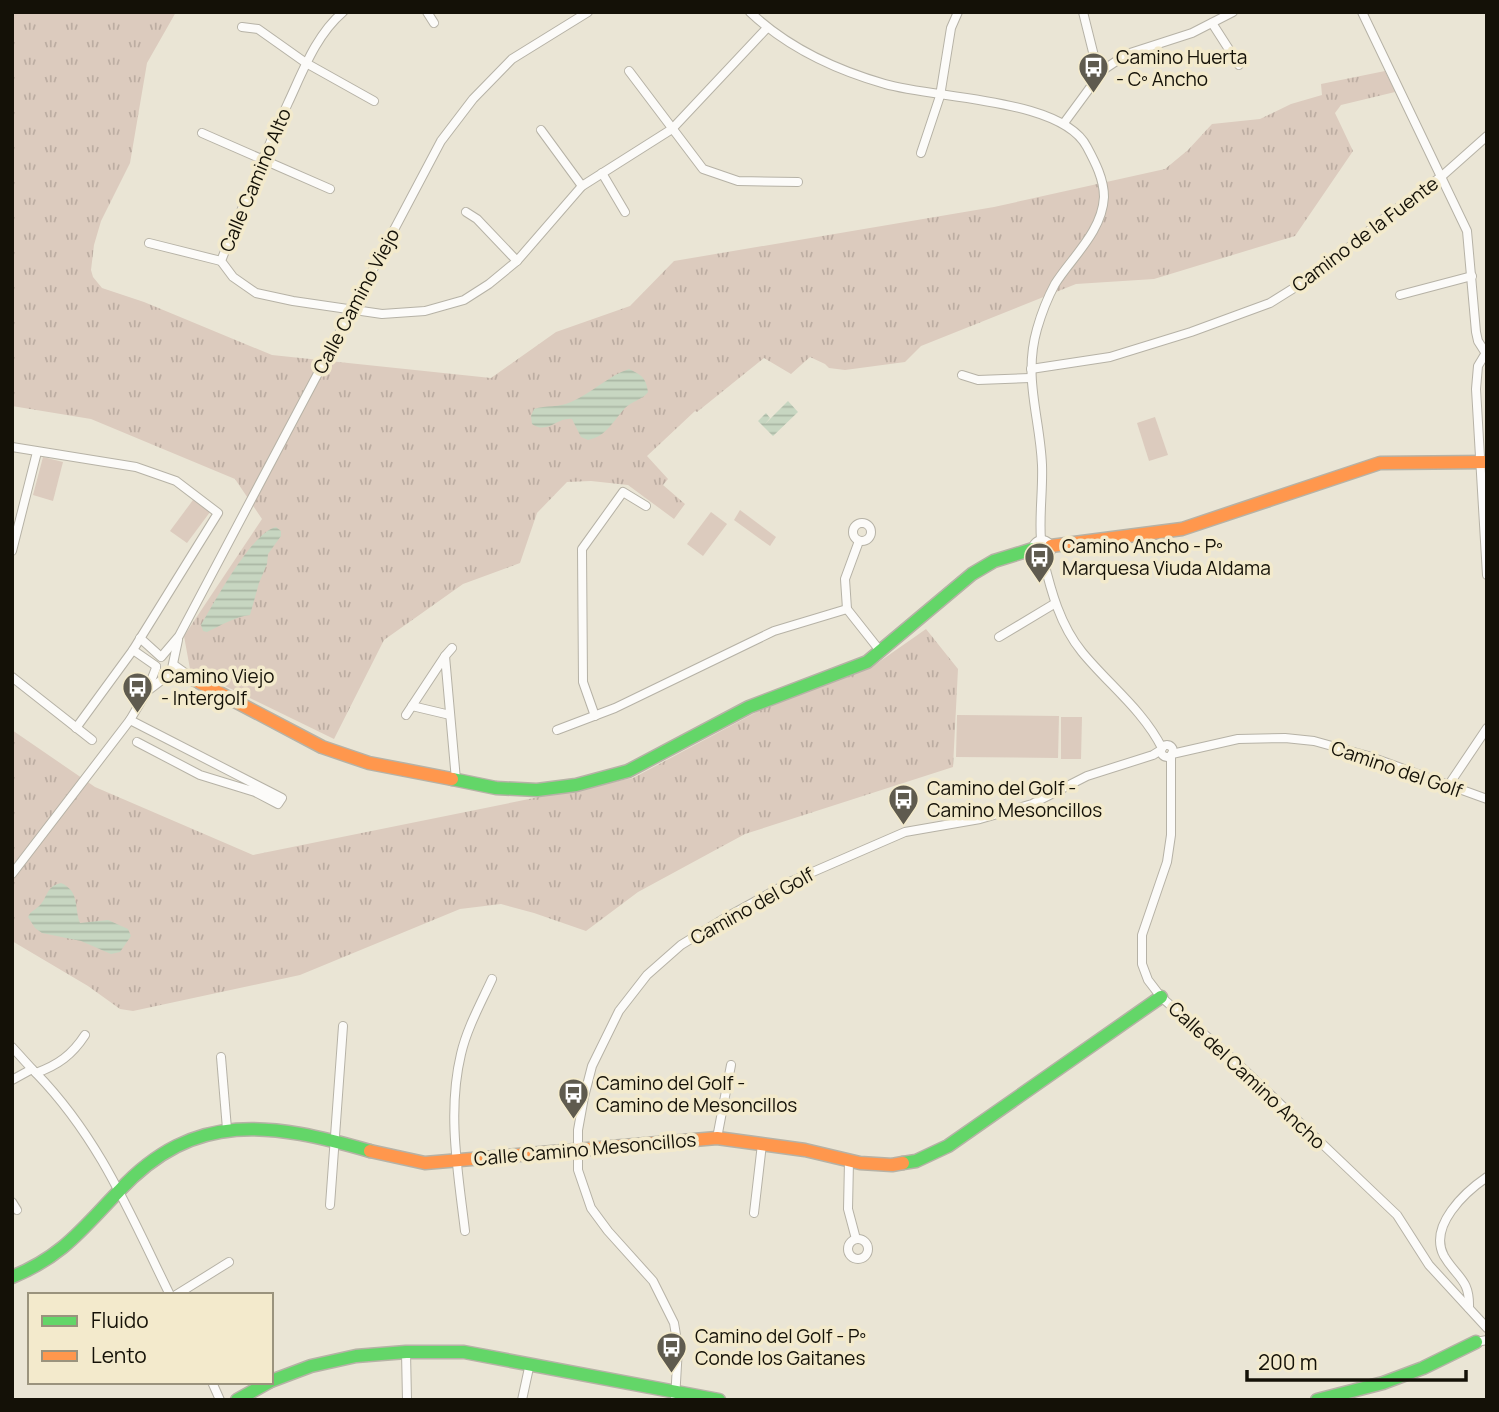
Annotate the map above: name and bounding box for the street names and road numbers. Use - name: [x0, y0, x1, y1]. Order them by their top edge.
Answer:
- street label: Calle Camino Alto: [213, 104, 297, 256]
- street label: Camino de la Fuente: [1286, 170, 1444, 298]
- street label: Calle Camino Viejo: [307, 224, 405, 378]
- street label: Camino del Golf: [1328, 734, 1466, 804]
- street label: Camino del Golf: [686, 861, 819, 951]
- street label: Calle del Camino Ancho: [1163, 995, 1331, 1155]
- street label: Calle Camino Mesoncillos: [473, 1126, 697, 1172]

